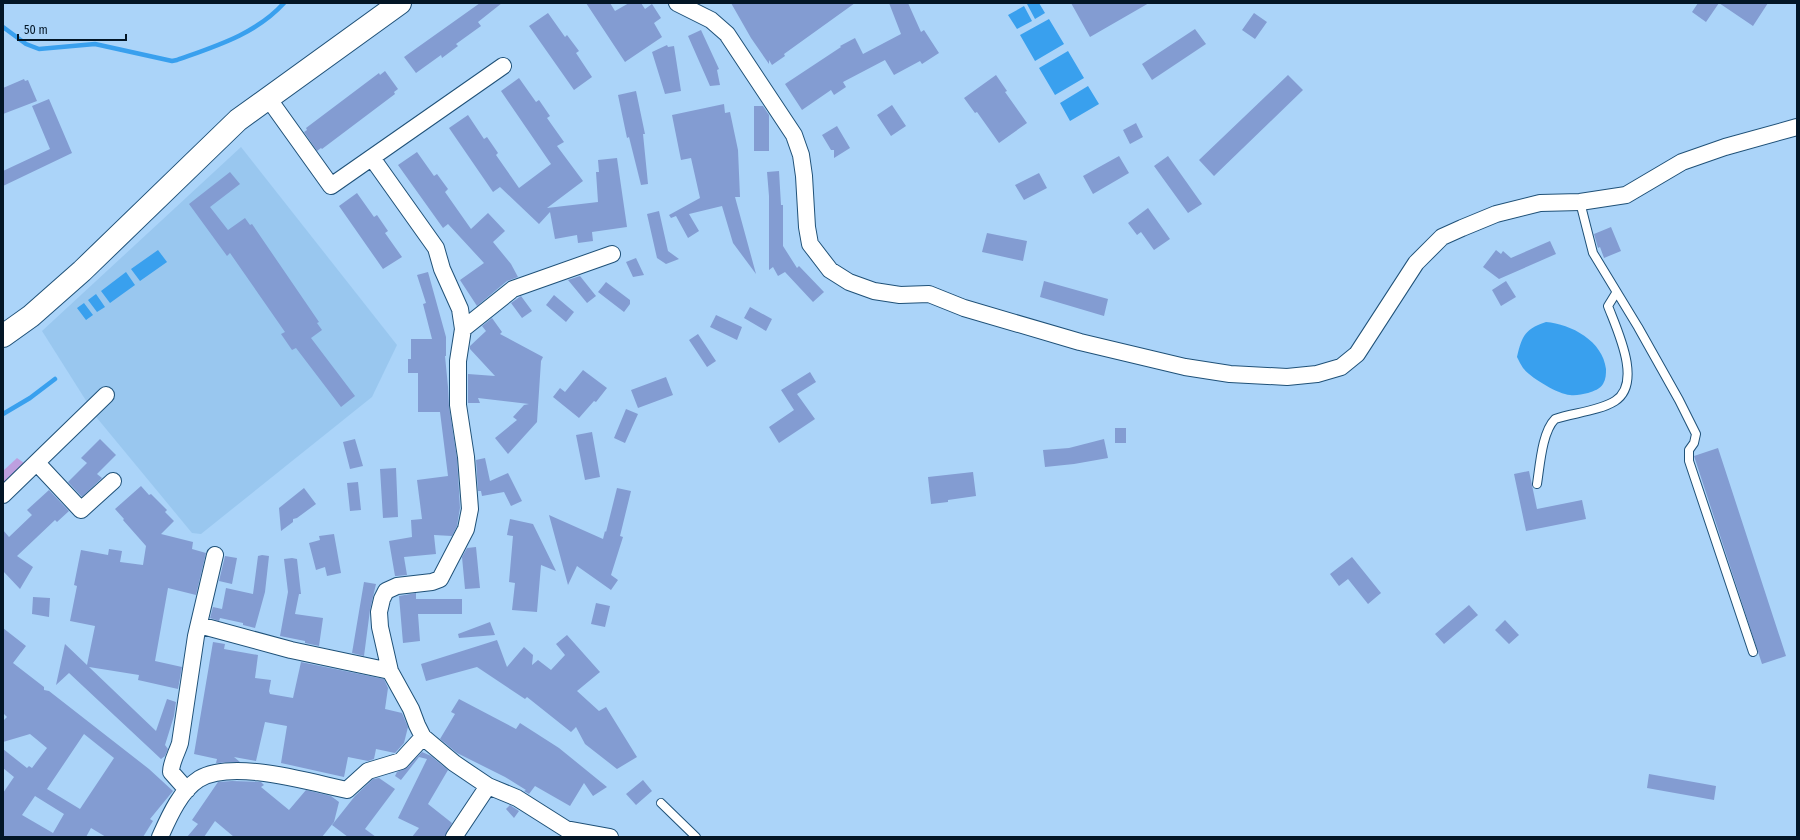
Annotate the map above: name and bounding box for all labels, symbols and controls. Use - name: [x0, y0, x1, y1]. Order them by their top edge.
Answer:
- scale bar: [18, 16, 126, 42]
- text: 50 m: [24, 23, 48, 37]

